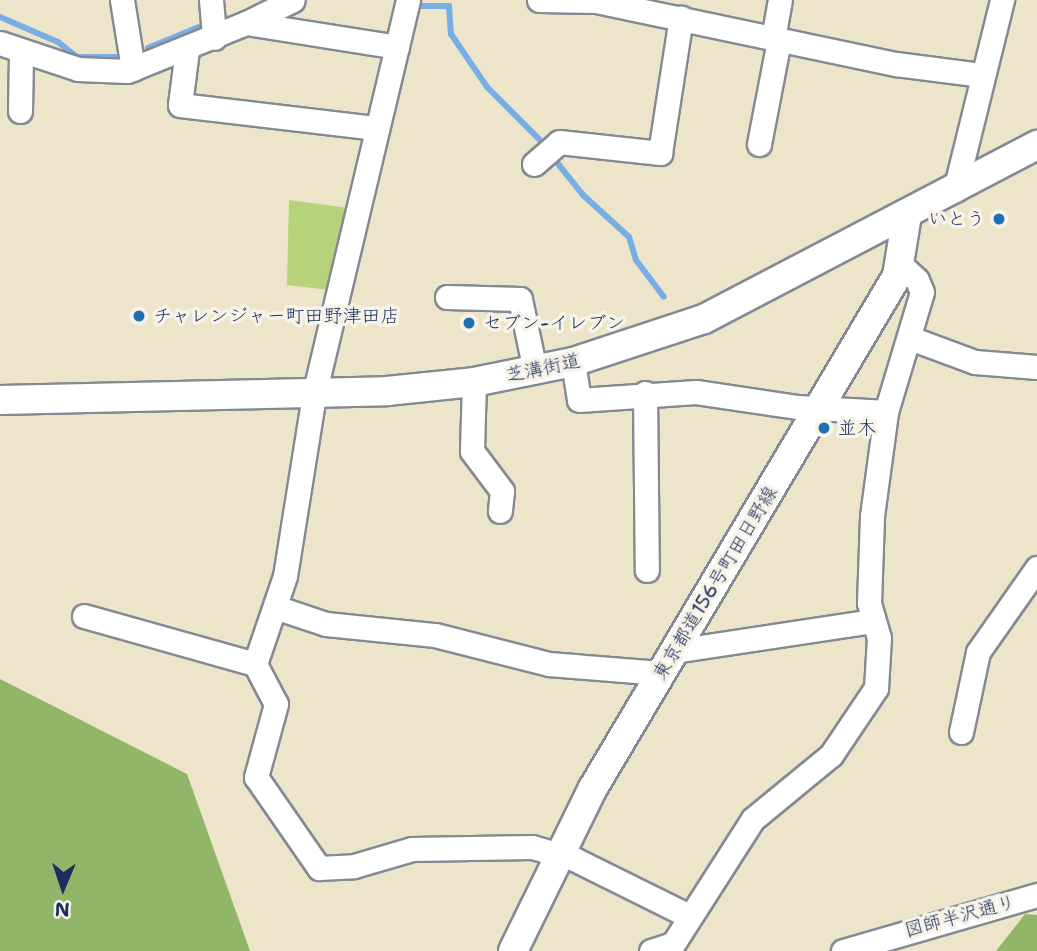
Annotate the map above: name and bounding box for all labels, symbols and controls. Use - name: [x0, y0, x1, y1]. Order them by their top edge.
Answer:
- place label: いとう: [928, 208, 985, 230]
- marker: いとう: [991, 211, 1007, 227]
- place label: チャレンジャー町田野津田店: [153, 305, 400, 327]
- marker: チャレンジャー町田野津田店: [131, 308, 147, 324]
- place label: セブン-イレブン: [483, 312, 625, 334]
- marker: セブン-イレブン: [461, 315, 477, 331]
- street label: 芝溝街道: [503, 349, 583, 387]
- place label: 並木: [838, 417, 876, 439]
- marker: 並木: [816, 420, 832, 436]
- street label: 東京都道156号町田日野線: [648, 482, 782, 684]
- north arrow: [28, 853, 98, 923]
- street label: 図師半沢通り: [902, 890, 1018, 942]
- text: N: [54, 897, 70, 922]

